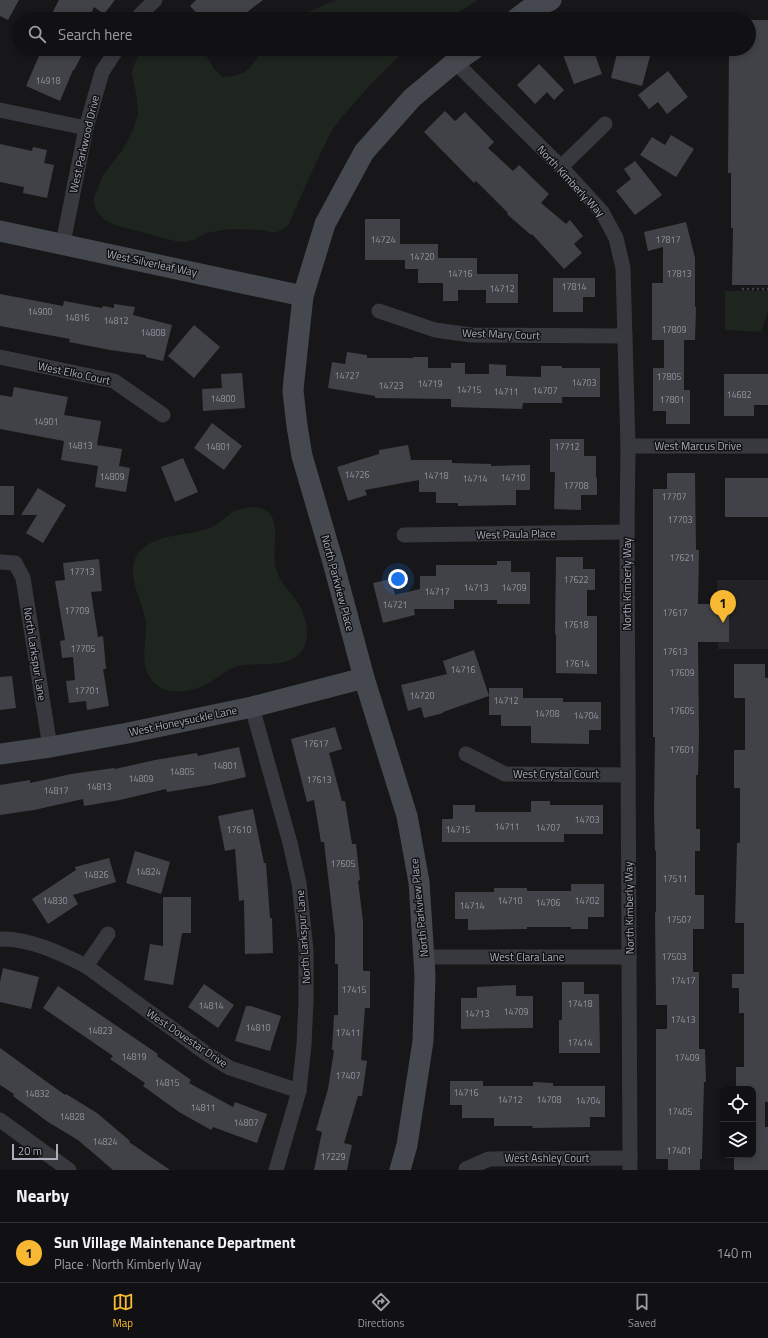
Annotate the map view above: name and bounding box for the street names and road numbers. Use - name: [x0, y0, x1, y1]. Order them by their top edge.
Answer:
- street label: West Parkwood Drive: [65, 93, 103, 194]
- street label: North Kimberly Way: [533, 142, 609, 221]
- street label: West Silverleaf Way: [105, 246, 199, 281]
- street label: West Mary Court: [462, 325, 540, 343]
- street label: West Elko Court: [36, 358, 112, 389]
- street label: West Marcus Drive: [654, 438, 742, 454]
- street label: West Paula Place: [476, 525, 556, 543]
- street label: North Parkview Place: [317, 533, 359, 633]
- street label: North Kimberly Way: [619, 537, 635, 630]
- street label: North Larkspur Lane: [20, 606, 50, 702]
- street label: West Honeysuckle Lane: [128, 702, 239, 740]
- street label: West Crystal Court: [513, 766, 599, 782]
- street label: North Parkview Place: [406, 857, 432, 958]
- street label: North Kimberly Way: [620, 861, 638, 955]
- street label: North Larkspur Lane: [292, 889, 314, 985]
- street label: West Clara Lane: [490, 949, 565, 965]
- street label: West Dovestar Drive: [143, 1005, 231, 1071]
- street label: West Ashley Court: [505, 1150, 590, 1166]

